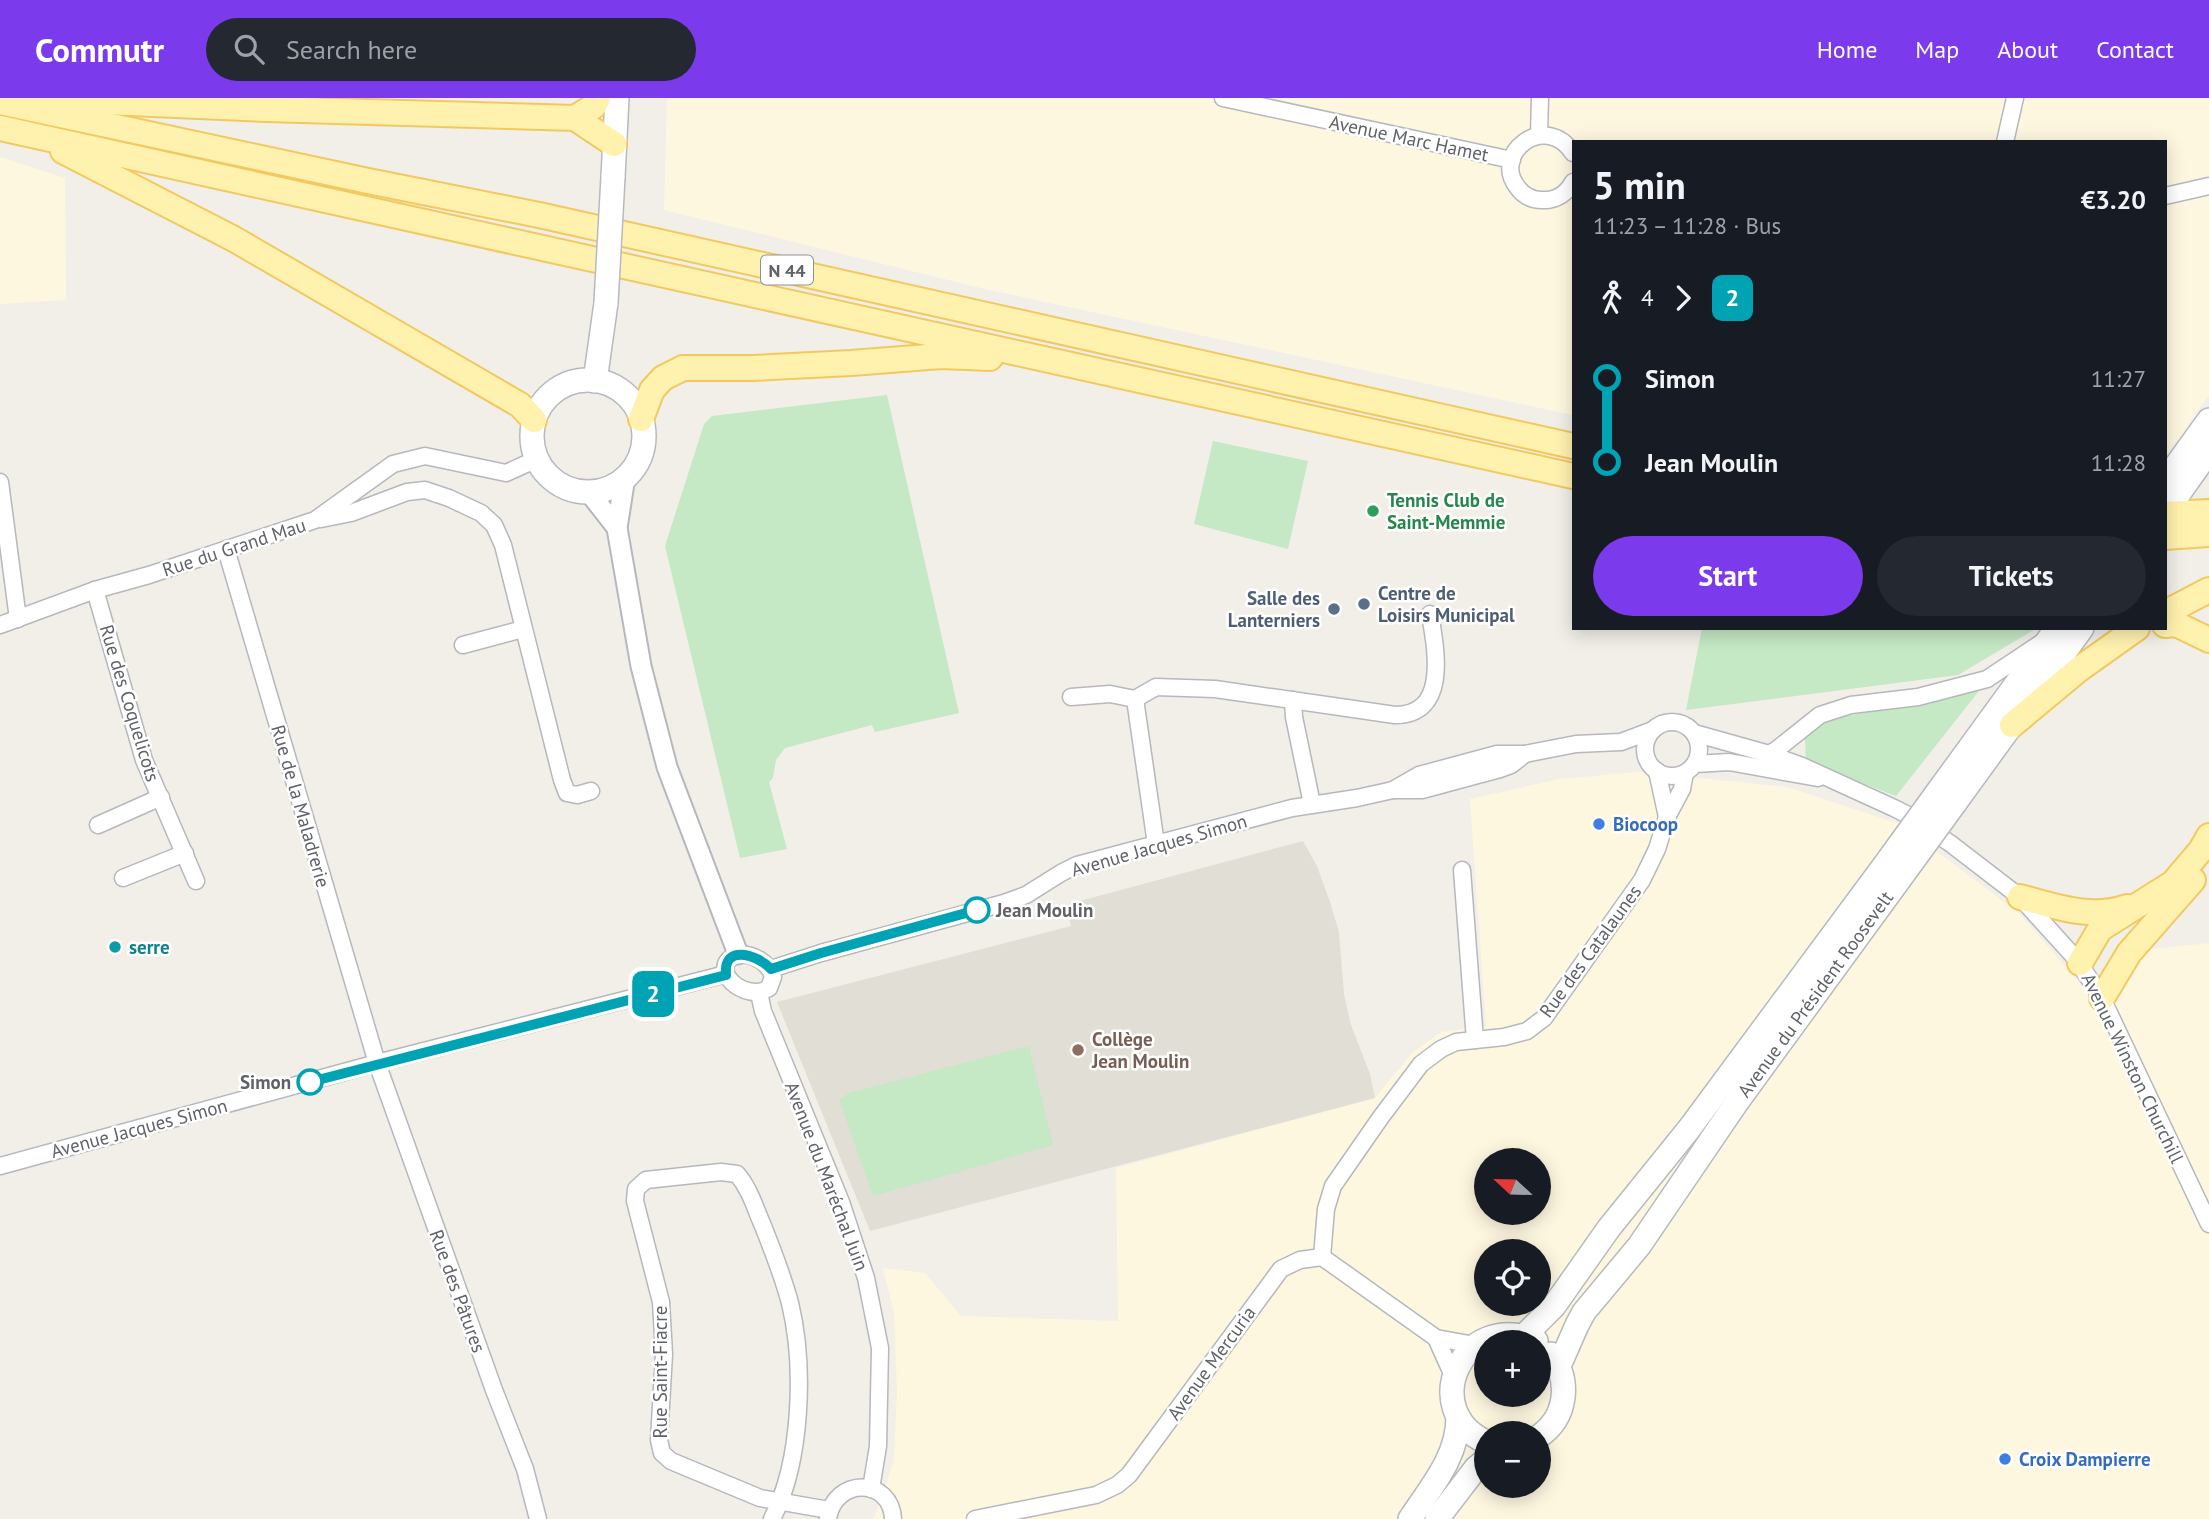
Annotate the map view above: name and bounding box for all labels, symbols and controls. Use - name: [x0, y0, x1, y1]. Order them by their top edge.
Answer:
- search box: [206, 18, 696, 81]
- text: Commutr: [35, 28, 164, 71]
- icon: search: [230, 30, 268, 68]
- text: Search here: [286, 33, 417, 66]
- text: Home: [1817, 34, 1877, 65]
- text: Map: [1915, 34, 1959, 65]
- text: About: [1997, 34, 2058, 65]
- text: Contact: [2096, 34, 2174, 65]
- street label: Avenue Marc Hamet: [1327, 109, 1491, 167]
- text: 5 min: [1593, 160, 1686, 209]
- text: €3.20: [2081, 183, 2146, 216]
- text: 11:23 – 11:28 · Bus: [1593, 211, 1781, 240]
- road number: N 44: [761, 256, 813, 285]
- icon: walk: [1593, 279, 1631, 317]
- icon: forward: [1664, 279, 1702, 317]
- text: 2: [1726, 282, 1739, 313]
- text: 4: [1641, 283, 1654, 312]
- text: Simon: [1645, 362, 1715, 395]
- text: 11:27: [2091, 364, 2146, 393]
- text: Jean Moulin: [1645, 446, 1778, 479]
- text: 11:28: [2091, 448, 2146, 477]
- place label: Tennis Club de Saint-Memmie: [1387, 488, 1505, 534]
- marker: Tennis Club de Saint-Memmie: [1365, 503, 1381, 519]
- street label: Rue du Grand Mau: [159, 512, 309, 582]
- button: Start: [1593, 536, 1863, 616]
- button: Tickets: [1877, 536, 2146, 616]
- place label: Centre de Loisirs Municipal: [1378, 581, 1515, 627]
- place label: Salle des Lanterniers: [1228, 586, 1320, 632]
- marker: Centre de Loisirs Municipal: [1356, 596, 1372, 612]
- marker: Salle des Lanterniers: [1326, 601, 1342, 617]
- street label: Rue des Coquelicots: [95, 622, 165, 784]
- street label: Rue de la Maladrerie: [266, 722, 336, 890]
- street label: Avenue Jacques Simon: [1068, 808, 1250, 882]
- place label: Biocoop: [1613, 812, 1678, 836]
- marker: Biocoop: [1591, 816, 1607, 832]
- street label: Rue des Catalaunes: [1534, 880, 1646, 1022]
- street label: Avenue du Président Roosevelt: [1732, 886, 1898, 1102]
- marker: Jean Moulin: [964, 897, 990, 923]
- place label: Jean Moulin: [995, 898, 1093, 922]
- place label: serre: [129, 935, 170, 959]
- marker: serre: [107, 939, 123, 955]
- street label: Avenue Winston Churchill: [2077, 969, 2190, 1167]
- line badge: 2: [630, 971, 676, 1017]
- text: 2: [646, 978, 660, 1009]
- place label: Collège Jean Moulin: [1091, 1027, 1189, 1073]
- marker: Collège Jean Moulin: [1070, 1042, 1086, 1058]
- marker: Simon: [297, 1069, 323, 1095]
- place label: Simon: [240, 1070, 291, 1094]
- street label: Avenue du Maréchal Juin: [780, 1078, 874, 1274]
- street label: Avenue Jacques Simon: [48, 1093, 230, 1163]
- north arrow: [1474, 1148, 1550, 1225]
- map controls: [1474, 1148, 1551, 1498]
- street label: Rue des Pâtures: [425, 1226, 491, 1356]
- button: locate: [1474, 1239, 1551, 1316]
- street label: Avenue Mercuria: [1162, 1301, 1260, 1425]
- street label: Rue Saint-Fiacre: [648, 1306, 672, 1438]
- button: +: [1474, 1330, 1551, 1407]
- button: −: [1474, 1421, 1551, 1498]
- place label: Croix Dampierre: [2019, 1447, 2151, 1471]
- marker: Croix Dampierre: [1997, 1451, 2013, 1467]

